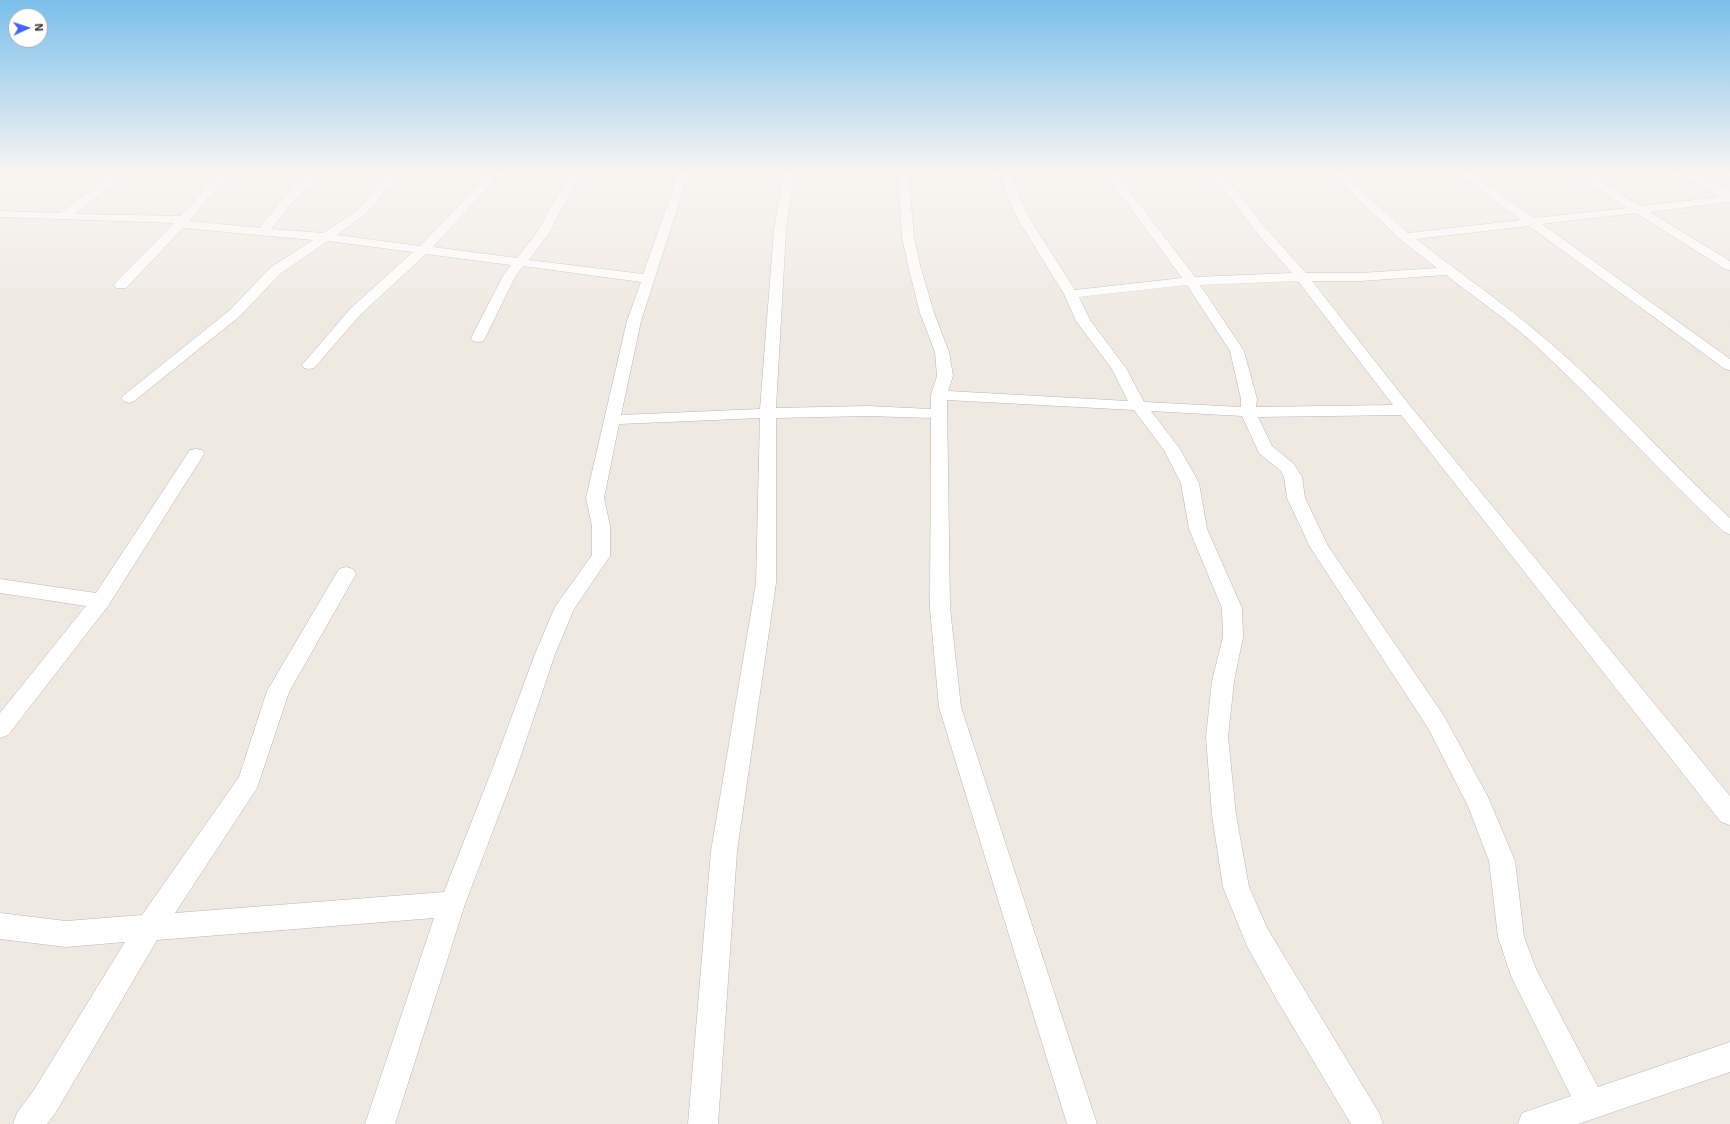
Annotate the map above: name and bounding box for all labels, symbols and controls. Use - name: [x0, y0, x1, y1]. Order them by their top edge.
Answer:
- north arrow: [8, 8, 48, 48]
- text: N: [33, 23, 46, 32]

